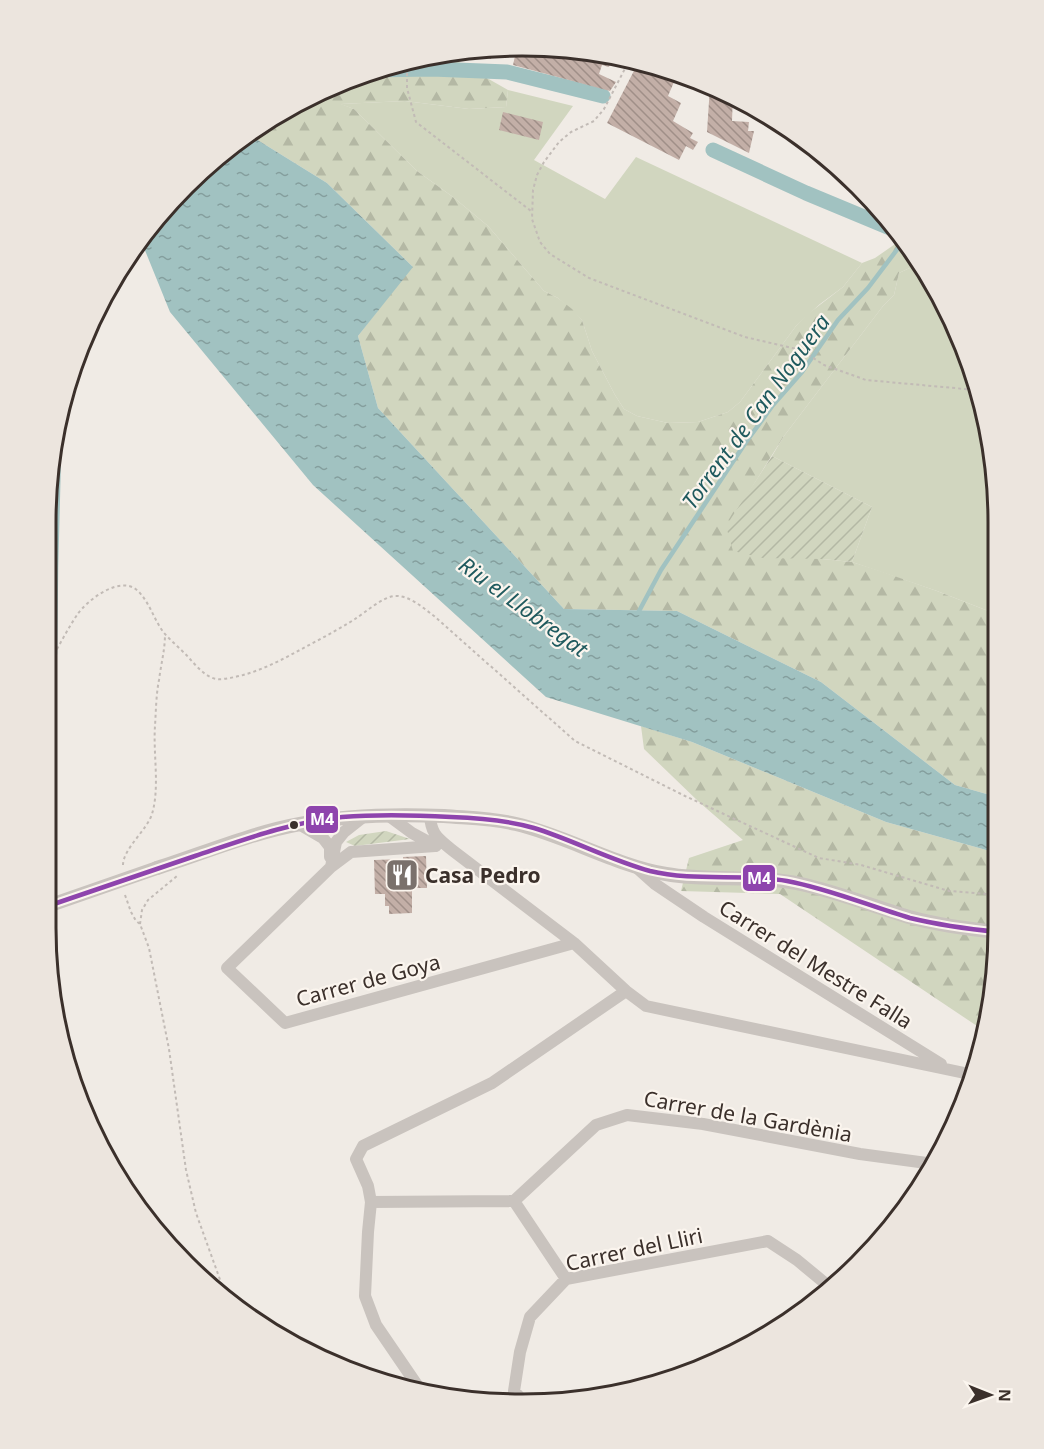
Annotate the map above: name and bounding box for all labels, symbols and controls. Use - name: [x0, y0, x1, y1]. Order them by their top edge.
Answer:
- water label: Torrent de Can Noguera: [674, 307, 836, 515]
- water label: Riu el Llobregat: [454, 549, 596, 664]
- line badge: M4: [305, 805, 339, 834]
- text: M4: [310, 808, 334, 830]
- unlabelled marker: [288, 819, 300, 831]
- restaurant icon: Casa Pedro: [384, 857, 420, 893]
- place label: Casa Pedro: [425, 861, 541, 889]
- line badge: M4: [742, 864, 776, 892]
- text: M4: [747, 867, 771, 889]
- street label: Carrer del Mestre Falla: [714, 893, 918, 1035]
- street label: Carrer de Goya: [293, 947, 443, 1013]
- street label: Carrer de la Gardènia: [642, 1084, 854, 1148]
- street label: Carrer del Lliri: [563, 1221, 705, 1277]
- north arrow: [960, 1365, 1020, 1425]
- text: N: [994, 1389, 1016, 1402]

